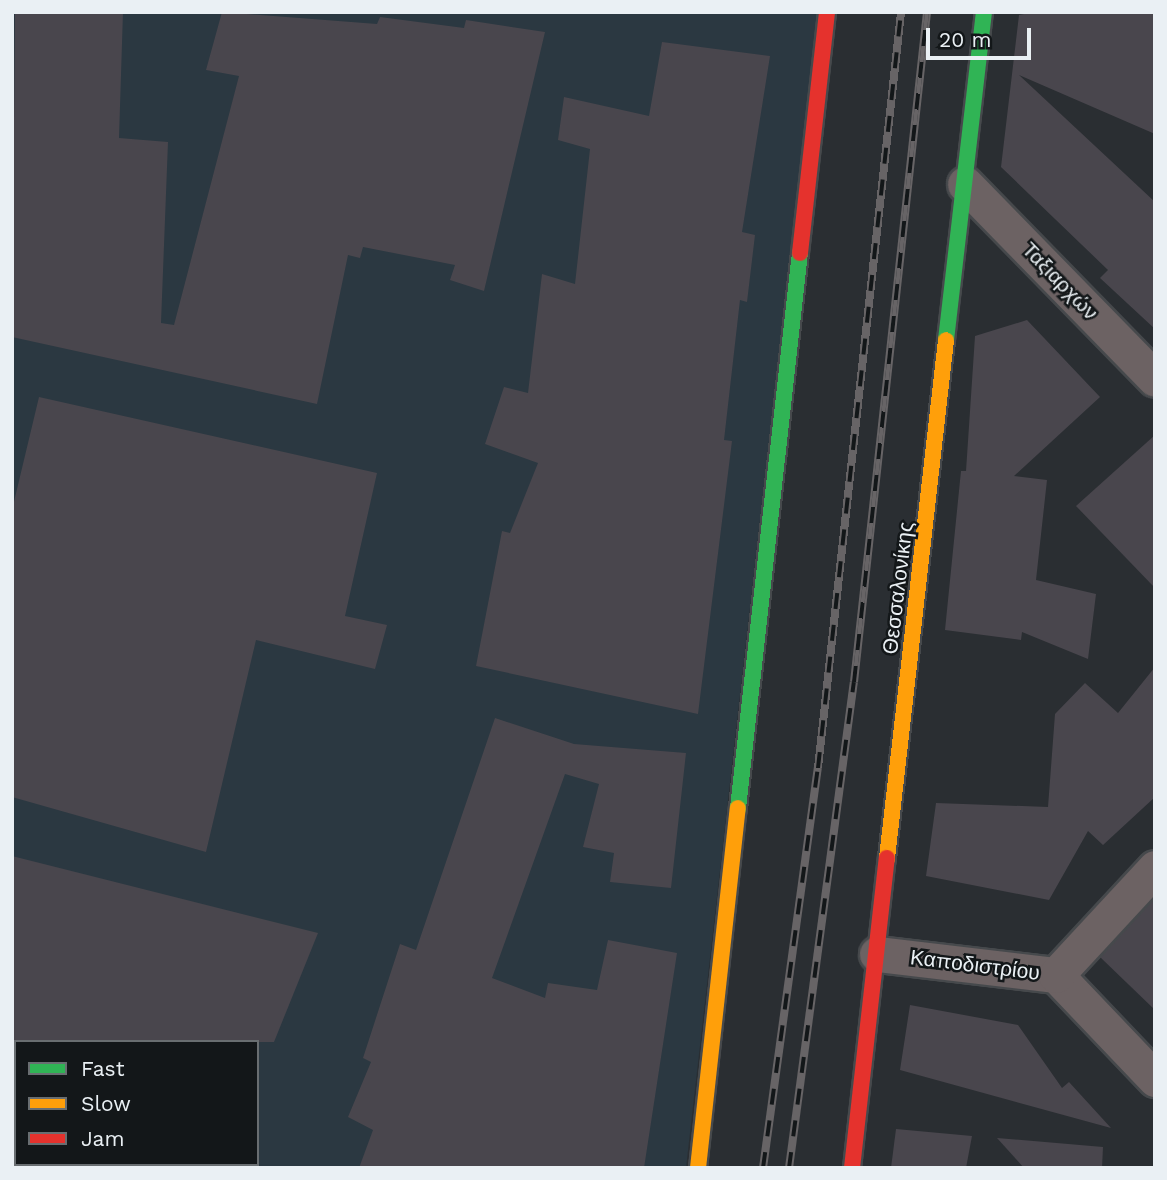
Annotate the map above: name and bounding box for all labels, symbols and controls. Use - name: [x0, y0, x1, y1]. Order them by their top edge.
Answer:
- scale bar: [929, 14, 1034, 58]
- text: 20 m: [939, 27, 991, 52]
- street label: Ταξιαρχών: [1017, 237, 1103, 325]
- street label: Θεσσαλονίκης: [877, 520, 919, 656]
- street label: Καποδιστρίου: [909, 945, 1041, 985]
- legend: [14, 1040, 259, 1166]
- text: Fast: [81, 1056, 125, 1081]
- text: Slow: [81, 1091, 131, 1116]
- text: Jam: [81, 1126, 124, 1151]

